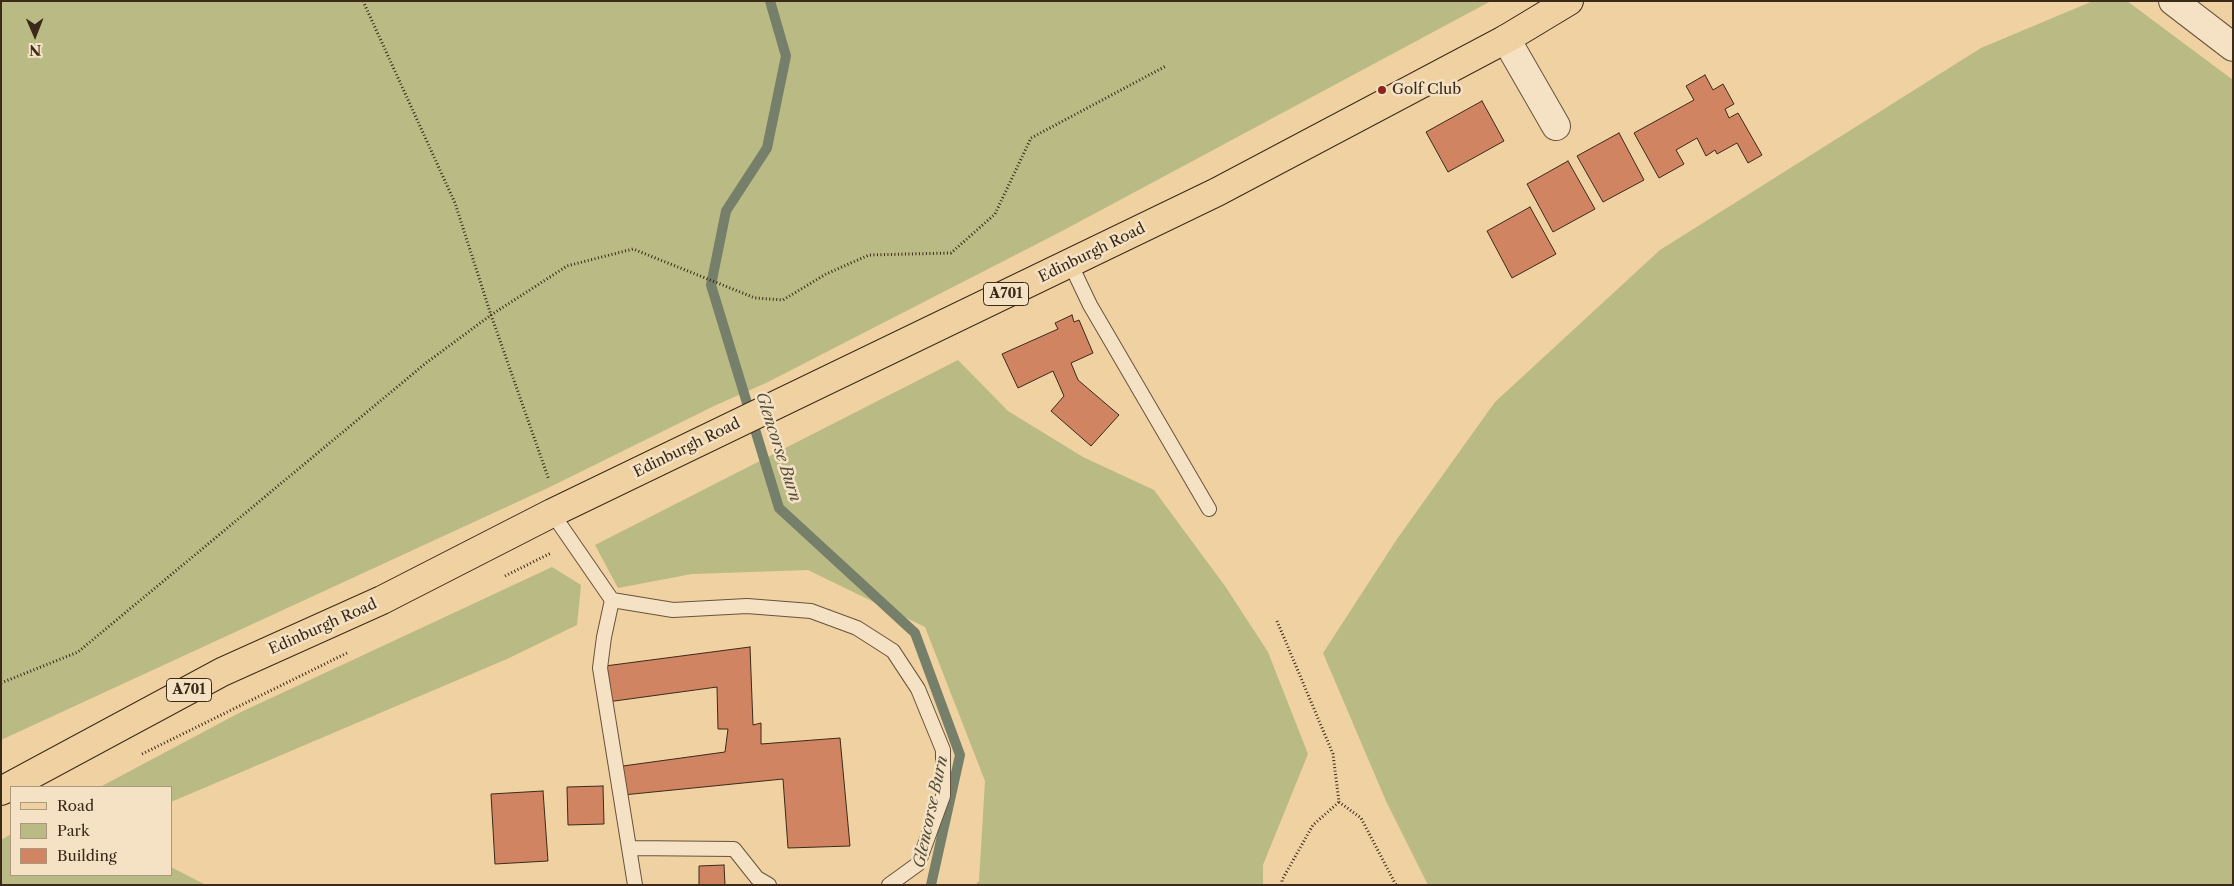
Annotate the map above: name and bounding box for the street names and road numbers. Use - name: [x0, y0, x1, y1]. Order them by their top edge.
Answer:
- street label: Edinburgh Road: [1036, 219, 1148, 287]
- road number: A701: [984, 282, 1028, 306]
- street label: Edinburgh Road: [631, 414, 743, 482]
- street label: Edinburgh Road: [266, 595, 380, 659]
- road number: A701: [166, 678, 212, 702]

